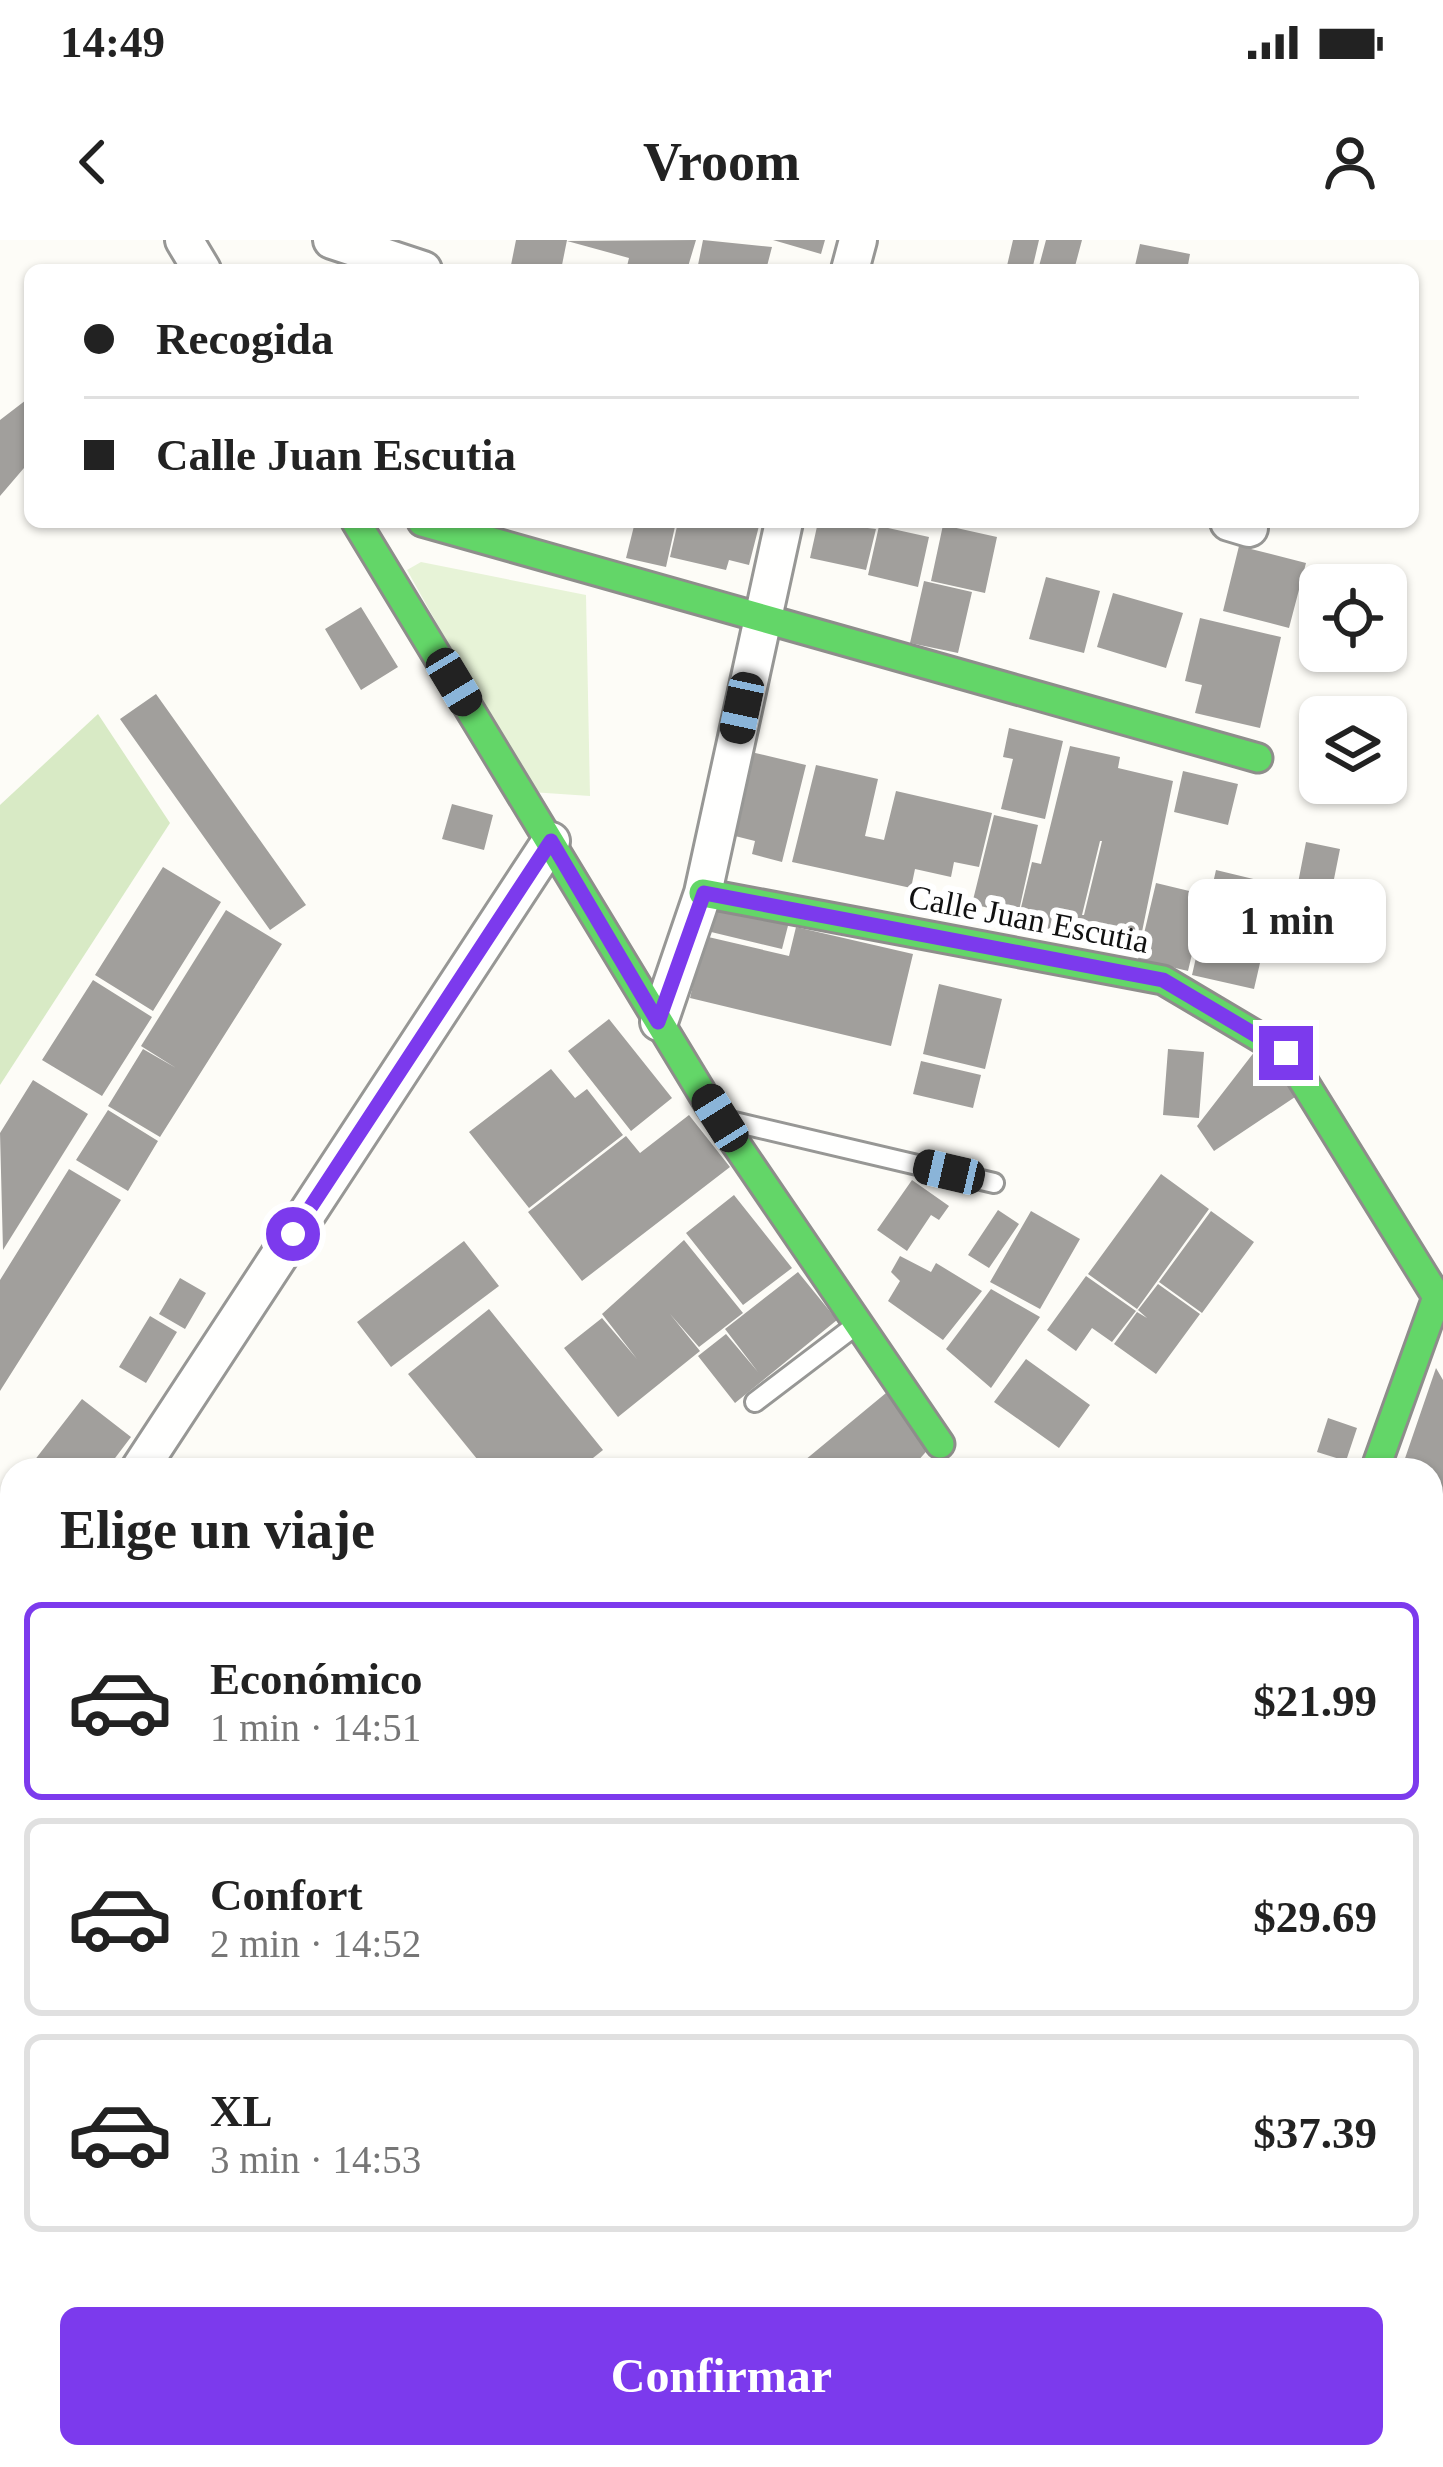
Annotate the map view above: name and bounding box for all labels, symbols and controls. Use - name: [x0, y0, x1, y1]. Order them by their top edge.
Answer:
- text: 14:49: [60, 17, 165, 67]
- icon: back: [60, 129, 126, 195]
- icon: person: [1317, 129, 1383, 195]
- text: Vroom: [643, 132, 800, 192]
- text: Recogida: [156, 314, 333, 364]
- text: Calle Juan Escutia: [156, 430, 516, 480]
- map controls: [1299, 564, 1407, 804]
- button: locate: [1299, 564, 1407, 672]
- car: [420, 642, 488, 722]
- car: [717, 669, 767, 747]
- button: layers: [1299, 696, 1407, 804]
- street label: Calle Juan Escutia: [906, 878, 1152, 960]
- callout: 1 min: [1187, 879, 1385, 963]
- text: 1 min: [1240, 899, 1334, 942]
- route end: [1259, 1026, 1313, 1080]
- car: [686, 1078, 754, 1158]
- car: [910, 1146, 988, 1198]
- route start: [266, 1207, 320, 1261]
- text: Elige un viaje: [60, 1500, 375, 1560]
- icon: car: [66, 1647, 174, 1755]
- text: Económico: [210, 1654, 422, 1704]
- text: $21.99: [1253, 1676, 1377, 1726]
- text: 1 min · 14:51: [210, 1706, 421, 1749]
- icon: car: [66, 1863, 174, 1971]
- text: Confort: [210, 1870, 362, 1920]
- text: $29.69: [1253, 1892, 1377, 1942]
- text: 2 min · 14:52: [210, 1922, 421, 1965]
- icon: car: [66, 2079, 174, 2187]
- text: XL: [210, 2086, 273, 2136]
- text: $37.39: [1253, 2108, 1377, 2158]
- text: 3 min · 14:53: [210, 2138, 421, 2181]
- button: Confirmar: [60, 2307, 1383, 2445]

